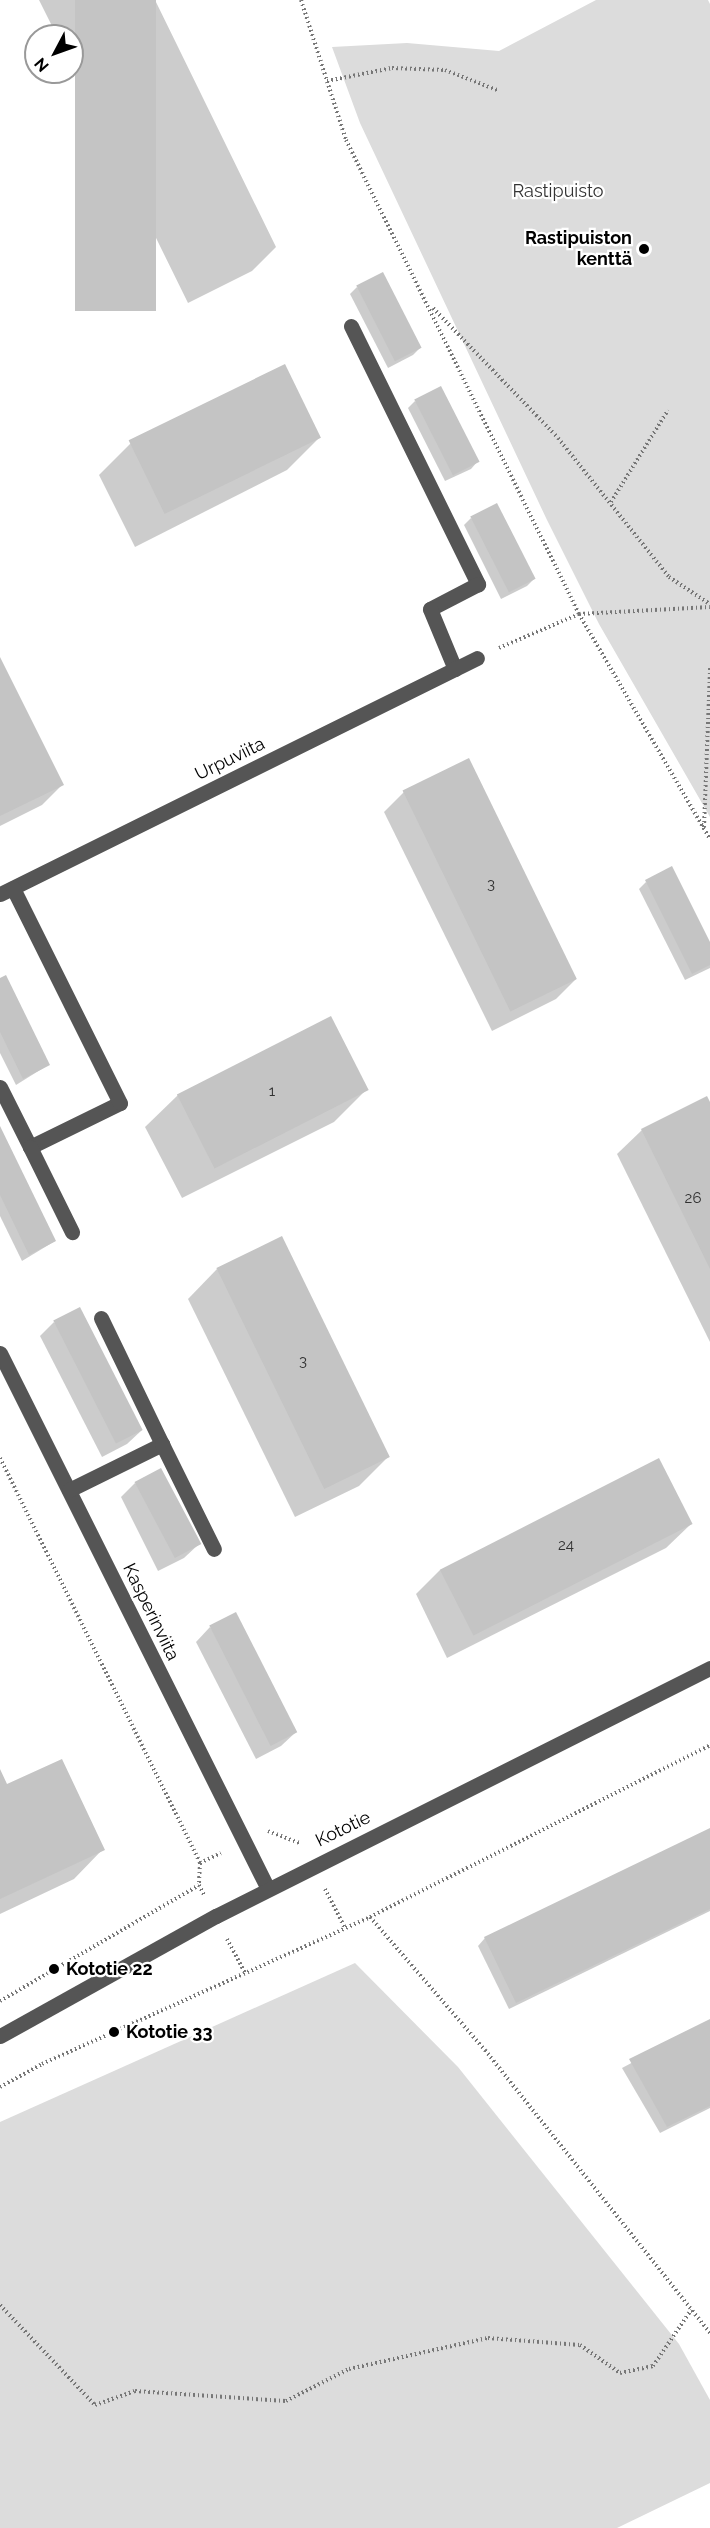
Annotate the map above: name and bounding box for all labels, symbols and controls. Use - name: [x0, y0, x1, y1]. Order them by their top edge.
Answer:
- north arrow: [24, 24, 84, 84]
- text: N: [30, 54, 53, 76]
- park label: Rastipuisto: [512, 180, 604, 202]
- place label: Rastipuiston kenttä: [525, 228, 632, 270]
- marker: Rastipuiston kenttä: [637, 242, 651, 256]
- street label: Urpuviita: [192, 733, 268, 785]
- house number: 3: [487, 876, 495, 894]
- house number: 1: [269, 1083, 275, 1101]
- house number: 26: [685, 1190, 701, 1208]
- house number: 3: [299, 1353, 307, 1371]
- house number: 24: [558, 1537, 574, 1555]
- street label: Kasperinviita: [118, 1560, 184, 1664]
- street label: Kototie: [312, 1806, 374, 1852]
- place label: Kototie 22: [66, 1958, 153, 1980]
- marker: Kototie 22: [47, 1962, 61, 1976]
- place label: Kototie 33: [126, 2021, 212, 2043]
- marker: Kototie 33: [107, 2025, 121, 2039]

